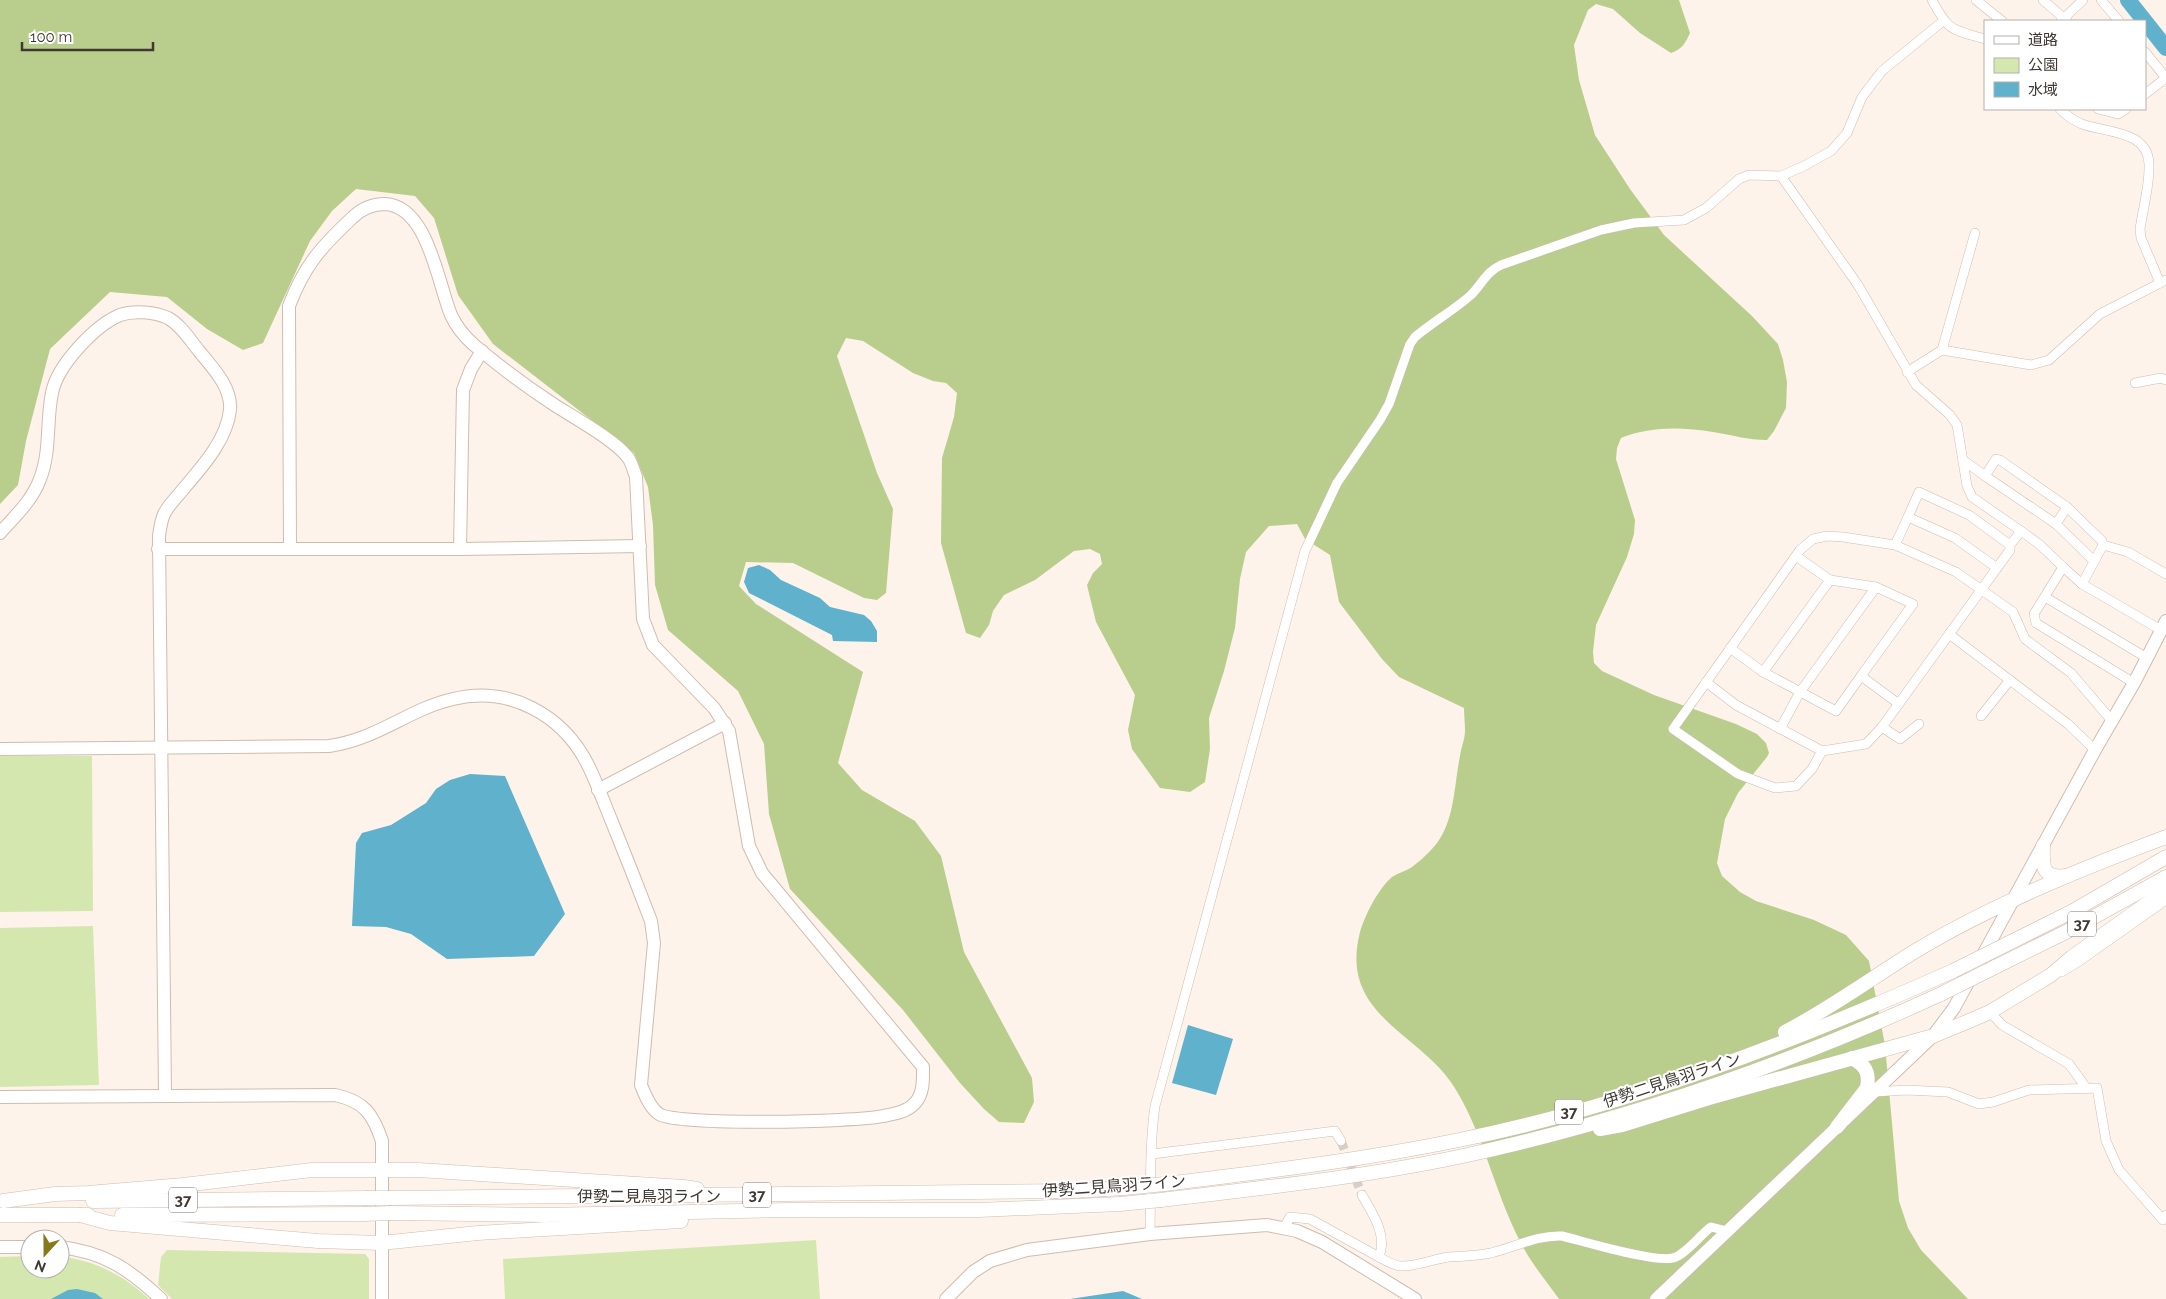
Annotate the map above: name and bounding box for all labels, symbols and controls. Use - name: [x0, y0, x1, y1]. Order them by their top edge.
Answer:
- scale bar: [22, 20, 154, 52]
- legend: [1984, 20, 2146, 110]
- text: 100 m: [30, 28, 72, 46]
- text: 道路: [2028, 31, 2058, 49]
- text: 公園: [2028, 56, 2058, 74]
- text: 水域: [2028, 81, 2058, 99]
- road number: 37: [2068, 912, 2096, 936]
- street label: 伊勢二見鳥羽ライン: [1601, 1049, 1743, 1111]
- road number: 37: [1555, 1100, 1583, 1124]
- street label: 伊勢二見鳥羽ライン: [1042, 1172, 1186, 1200]
- road number: 37: [743, 1182, 771, 1208]
- street label: 伊勢二見鳥羽ライン: [577, 1187, 721, 1206]
- road number: 37: [169, 1188, 197, 1212]
- north arrow: [20, 1229, 70, 1279]
- text: N: [32, 1257, 48, 1276]

